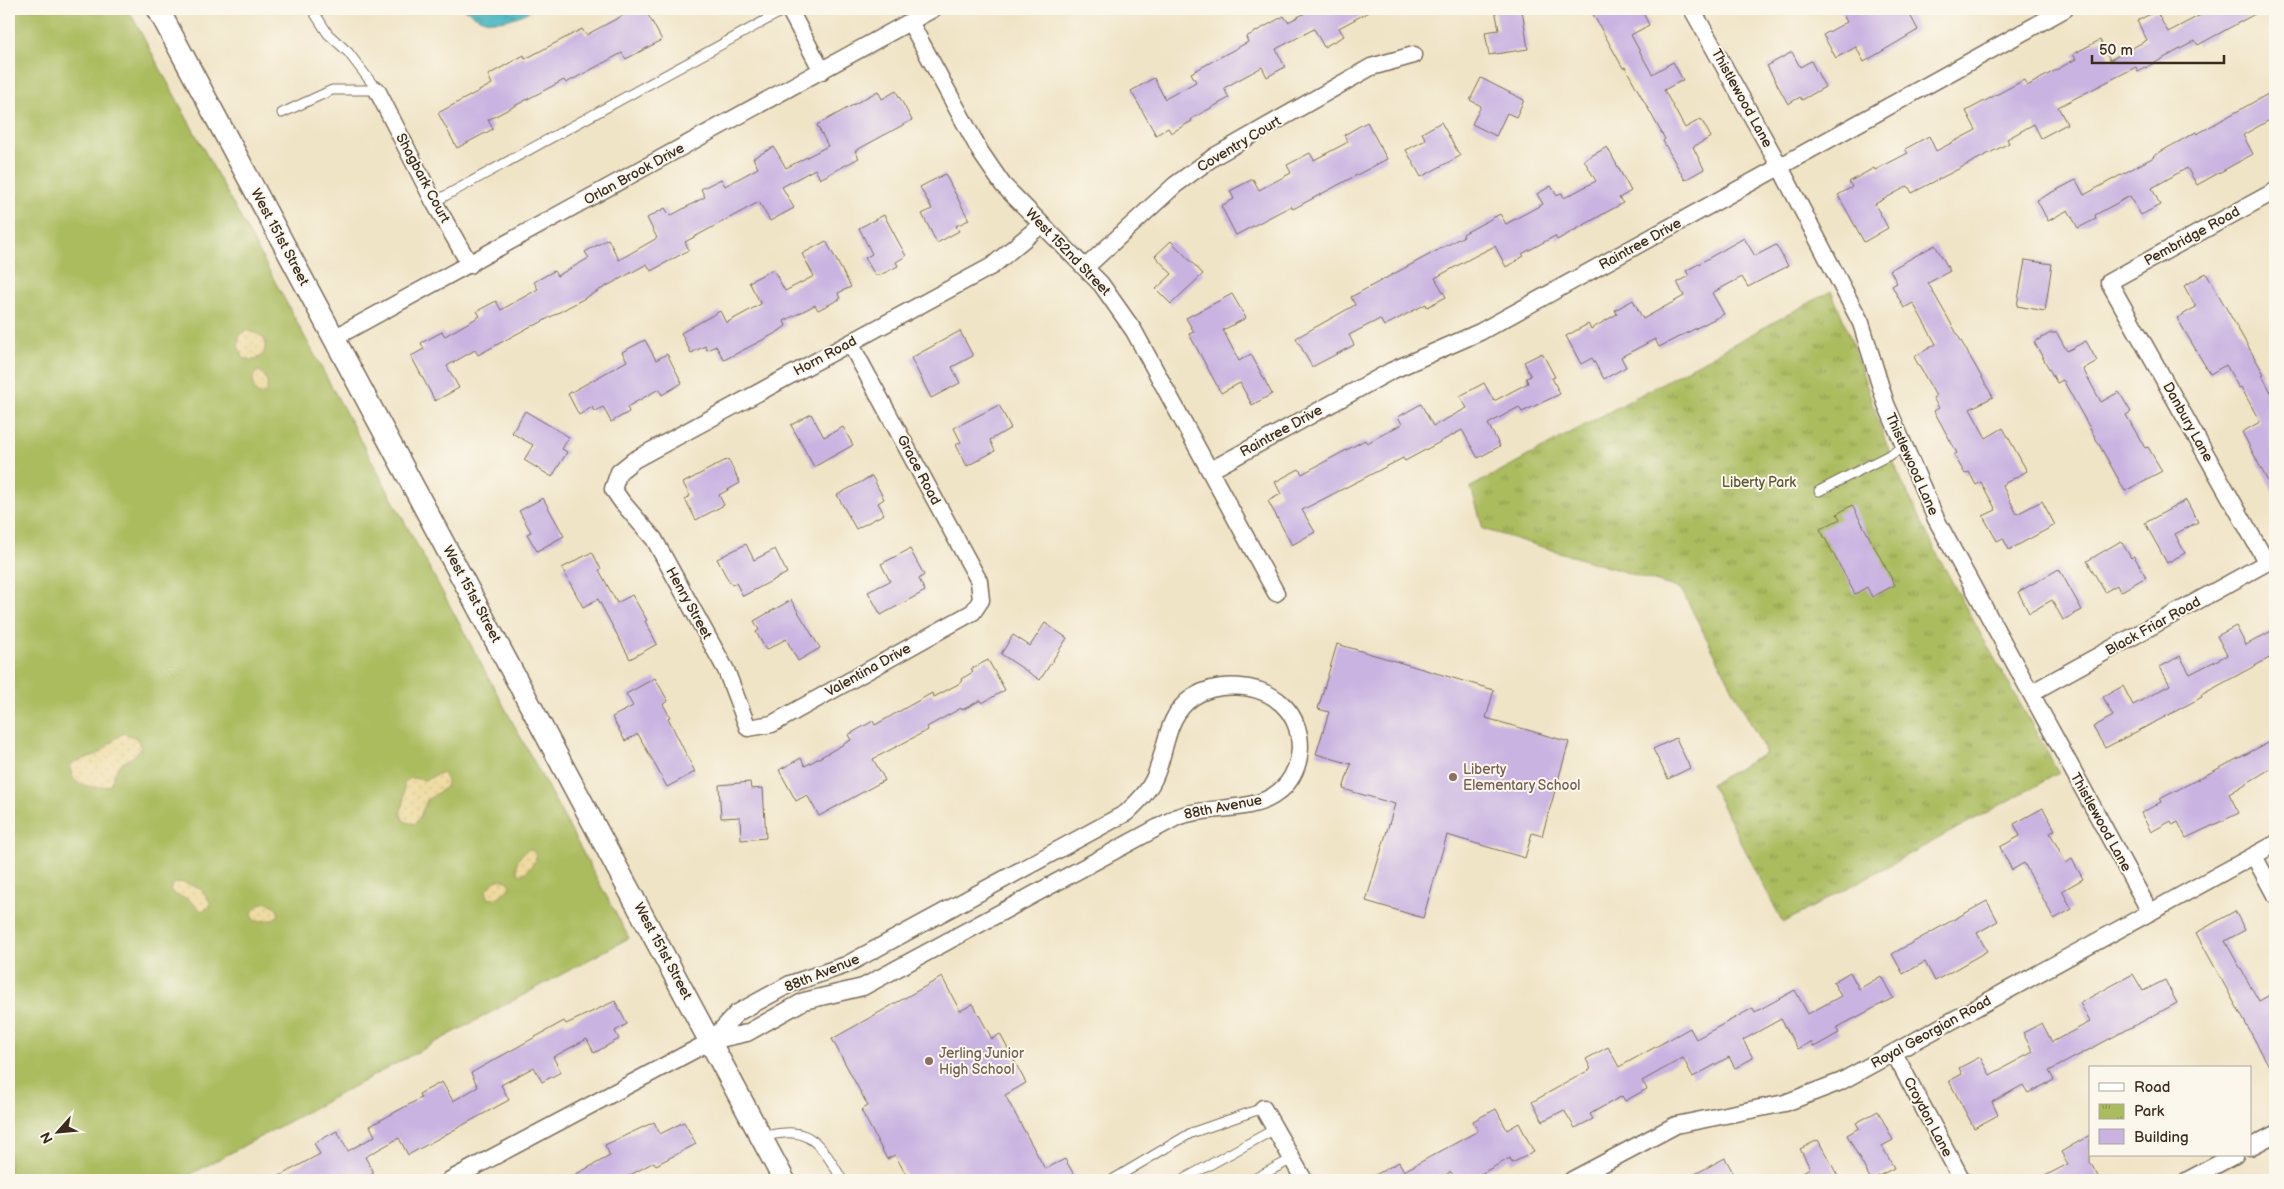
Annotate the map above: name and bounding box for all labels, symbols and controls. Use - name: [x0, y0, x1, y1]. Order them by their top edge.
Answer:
- scale bar: [2092, 32, 2224, 64]
- text: 50 m: [2099, 41, 2133, 60]
- street label: Thistlewood Lane: [1708, 46, 1776, 150]
- street label: Coventry Court: [1194, 112, 1285, 176]
- street label: Shagbark Court: [392, 130, 454, 226]
- street label: Orlan Brook Drive: [581, 139, 687, 209]
- street label: West 151st Street: [247, 186, 313, 289]
- street label: Pembridge Road: [2141, 203, 2243, 269]
- street label: West 152nd Street: [1022, 205, 1114, 300]
- street label: Raintree Drive: [1596, 214, 1684, 274]
- street label: Horn Road: [791, 332, 859, 380]
- street label: Danbury Lane: [2159, 379, 2217, 465]
- street label: Raintree Drive: [1237, 401, 1325, 461]
- street label: Thistlewood Lane: [1882, 410, 1942, 518]
- street label: Grace Road: [894, 432, 944, 508]
- park label: Liberty Park: [1722, 474, 1796, 491]
- street label: West 151st Street: [439, 543, 505, 646]
- street label: Henry Street: [662, 564, 716, 643]
- street label: Black Friar Road: [2103, 593, 2203, 659]
- street label: Valentina Drive: [822, 640, 914, 700]
- place label: Liberty Elementary School: [1463, 761, 1581, 794]
- street label: Thistlewood Lane: [2067, 770, 2135, 874]
- marker: Liberty Elementary School: [1447, 771, 1459, 783]
- street label: 88th Avenue: [1183, 791, 1263, 823]
- street label: West 151st Street: [630, 900, 696, 1003]
- street label: 88th Avenue: [782, 950, 862, 996]
- street label: Royal Georgian Road: [1868, 992, 1994, 1072]
- place label: Jerling Junior High School: [939, 1045, 1025, 1078]
- marker: Jerling Junior High School: [923, 1055, 935, 1067]
- legend: [2089, 1066, 2252, 1156]
- street label: Croydon Lane: [1900, 1074, 1956, 1160]
- text: Road: [2134, 1078, 2170, 1097]
- text: Park: [2134, 1102, 2165, 1121]
- north arrow: [32, 1106, 82, 1156]
- text: Building: [2134, 1128, 2189, 1147]
- text: N: [37, 1129, 57, 1146]

